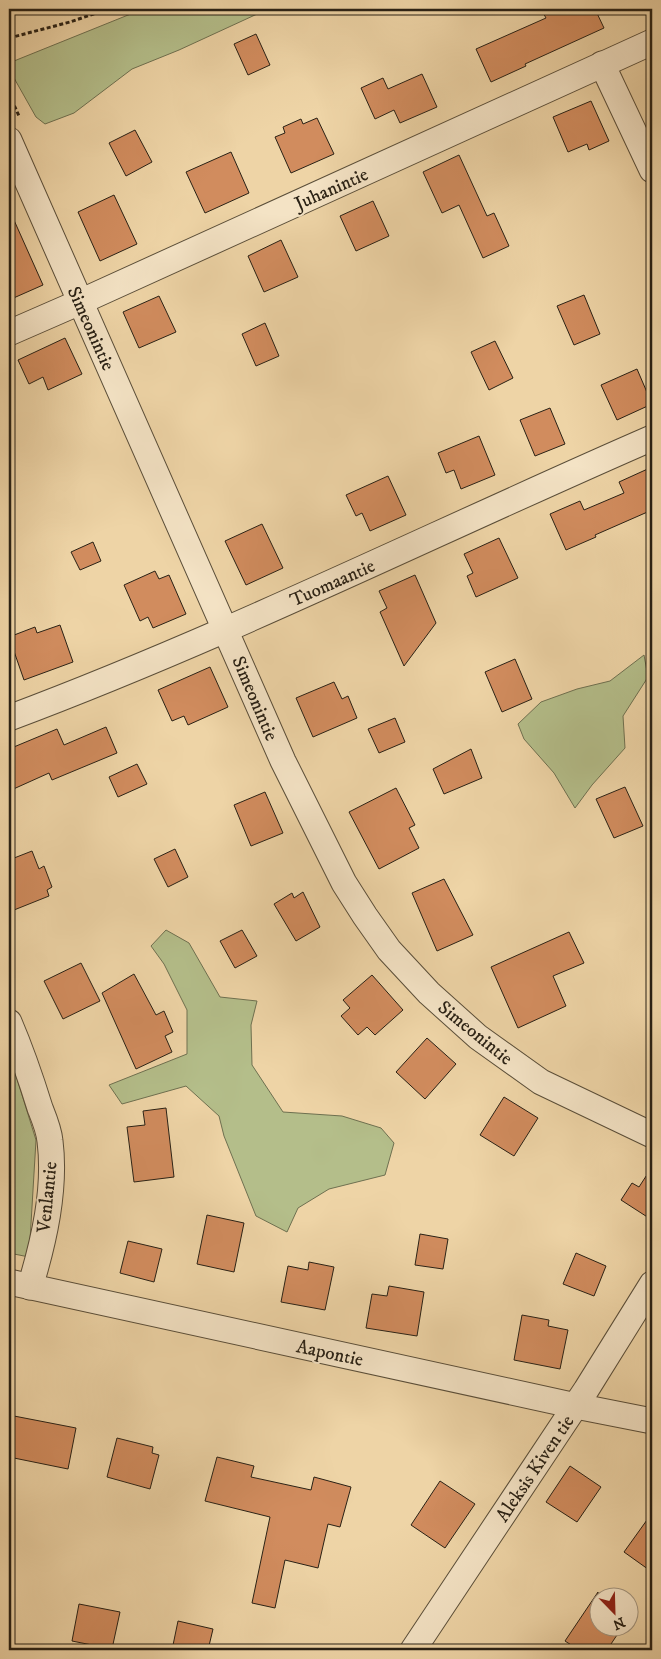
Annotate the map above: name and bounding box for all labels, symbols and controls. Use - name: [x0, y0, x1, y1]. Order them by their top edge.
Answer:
- street label: Juhanintie: [290, 163, 372, 217]
- street label: Simeonintie: [62, 283, 119, 374]
- street label: Tuomaantie: [287, 554, 379, 612]
- street label: Simeonintie: [227, 653, 283, 744]
- street label: Simeonintie: [433, 996, 517, 1070]
- street label: Venlantie: [32, 1160, 63, 1235]
- street label: Aapontie: [294, 1335, 365, 1372]
- street label: Aleksis Kiven tie: [491, 1411, 580, 1527]
- north arrow: [588, 1586, 638, 1636]
- text: N: [609, 1613, 627, 1634]

